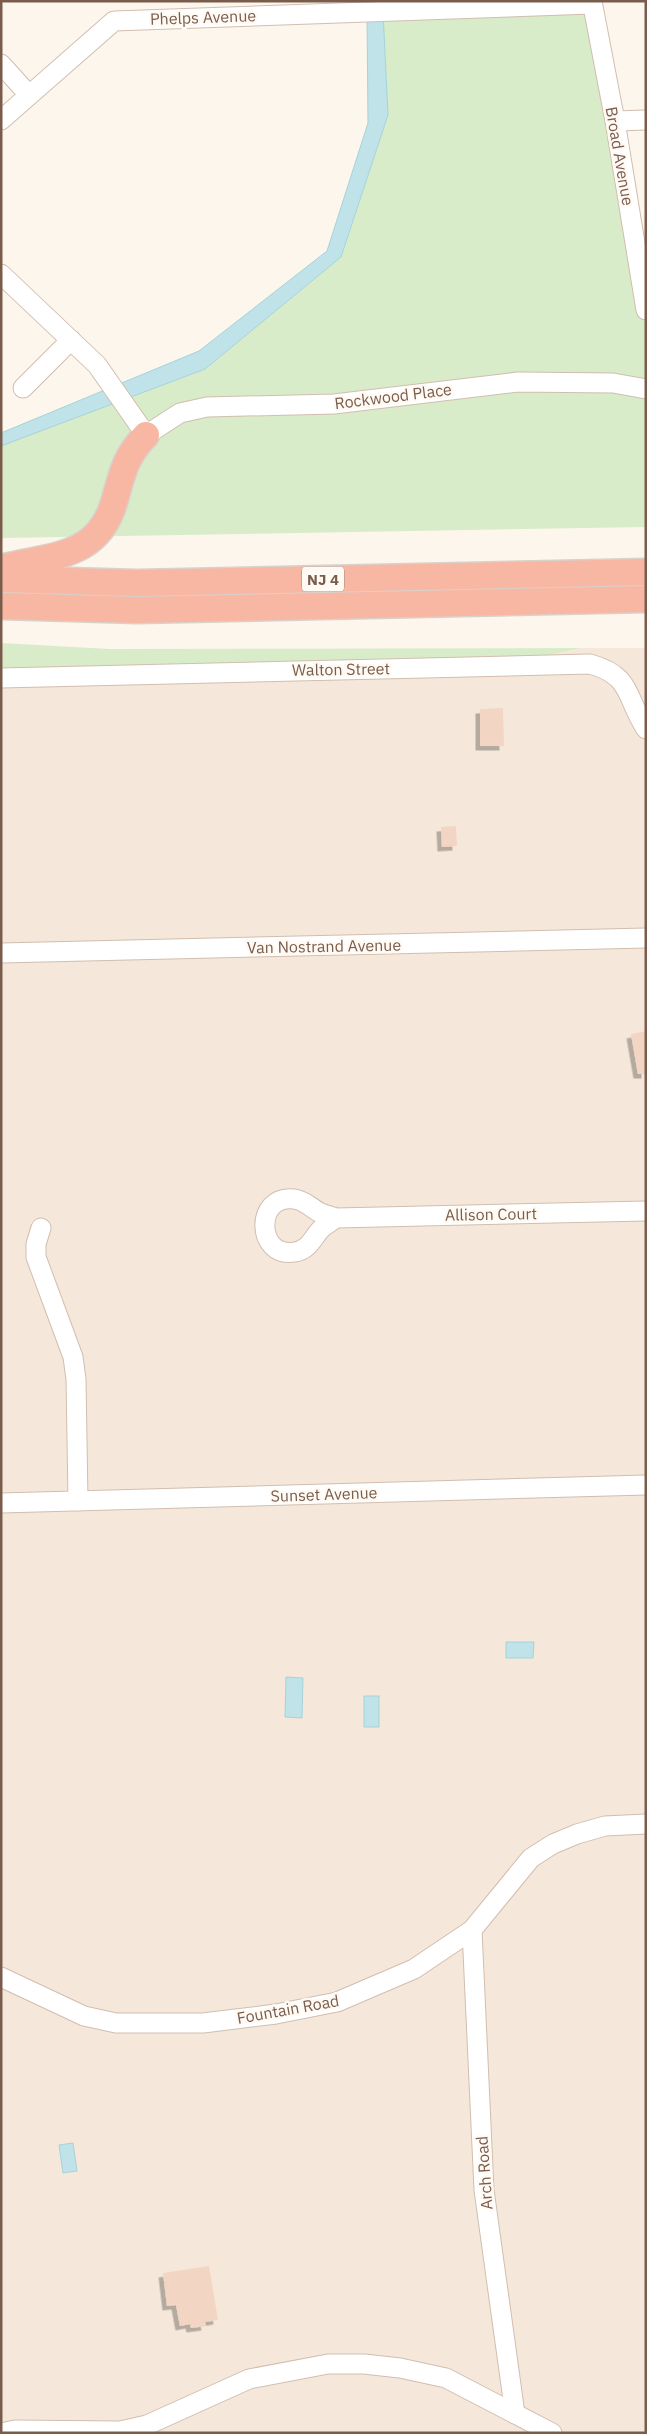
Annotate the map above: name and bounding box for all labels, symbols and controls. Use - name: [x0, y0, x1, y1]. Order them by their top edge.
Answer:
- street label: Phelps Avenue: [150, 5, 257, 29]
- street label: Broad Avenue: [601, 105, 639, 207]
- street label: Rockwood Place: [333, 379, 453, 413]
- road number: NJ 4: [302, 566, 344, 592]
- street label: Walton Street: [292, 658, 390, 680]
- street label: Van Nostrand Avenue: [247, 935, 401, 957]
- street label: Allison Court: [445, 1203, 537, 1225]
- street label: Sunset Avenue: [270, 1482, 378, 1506]
- street label: Fountain Road: [235, 1990, 341, 2028]
- street label: Arch Road: [471, 2136, 497, 2210]

